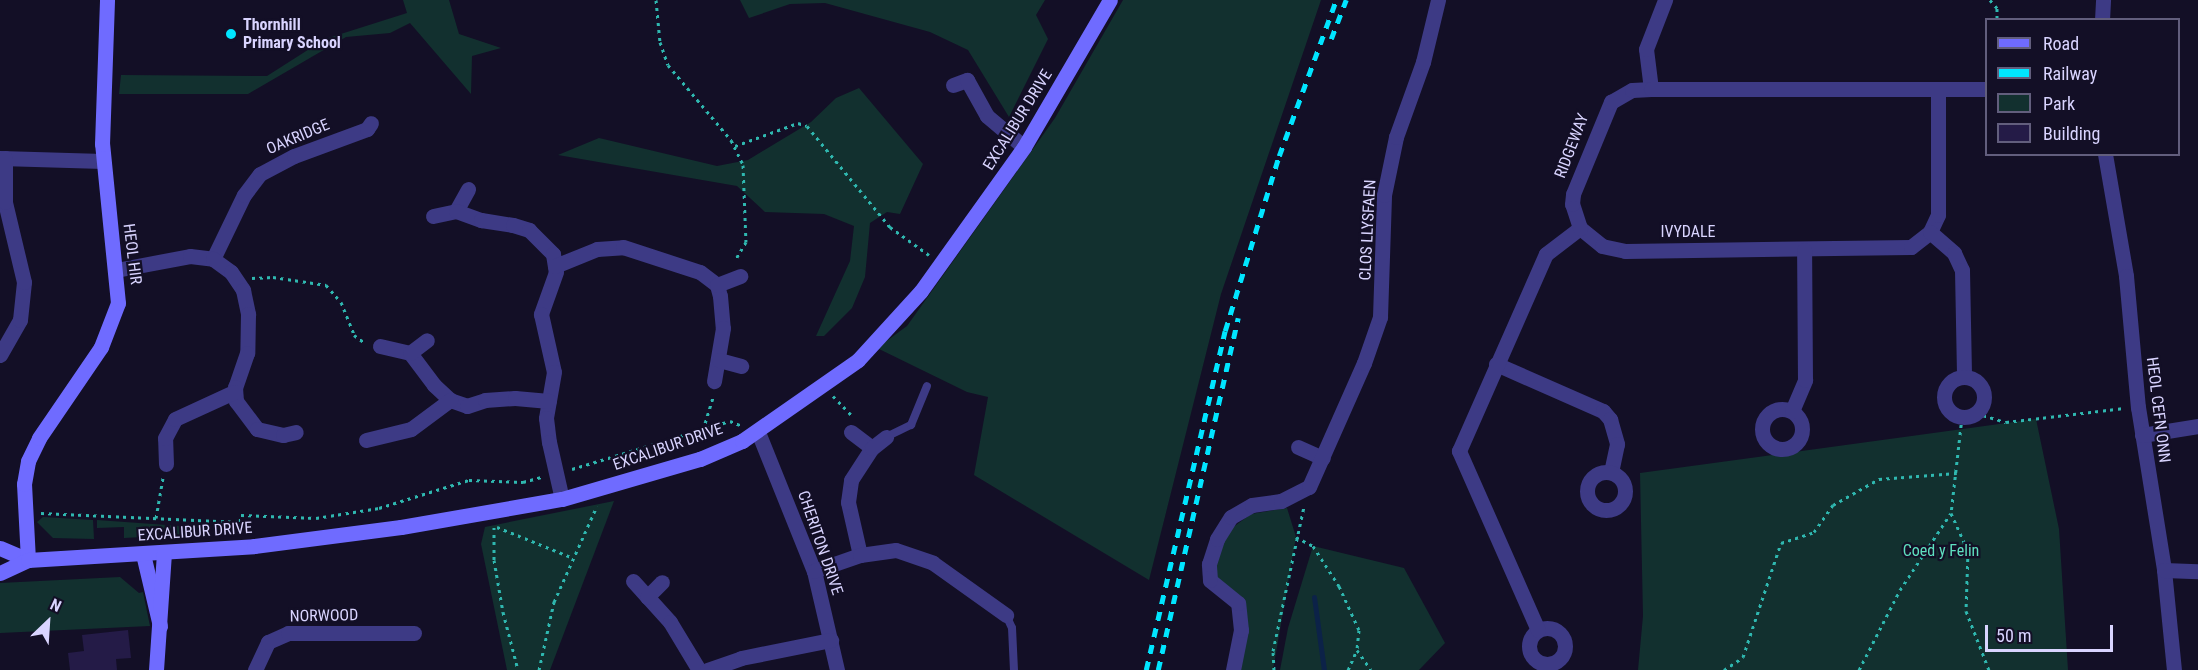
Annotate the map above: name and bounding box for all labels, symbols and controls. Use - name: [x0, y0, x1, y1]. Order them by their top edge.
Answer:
- place label: Thornhill Primary School: [243, 15, 341, 53]
- legend: [1985, 18, 2180, 156]
- marker: Thornhill Primary School: [224, 27, 238, 41]
- text: Road: [2043, 33, 2079, 54]
- text: Railway: [2043, 63, 2097, 84]
- street label: EXCALIBUR DRIVE: [979, 66, 1057, 174]
- text: Park: [2043, 93, 2075, 114]
- street label: RIDGEWAY: [1551, 111, 1593, 181]
- street label: OAKRIDGE: [264, 115, 332, 159]
- text: Building: [2043, 123, 2100, 144]
- street label: CLOS LLYSFAEN: [1356, 179, 1380, 281]
- street label: HEOL HIR: [119, 222, 145, 286]
- street label: IVYDALE: [1660, 222, 1716, 242]
- street label: HEOL CEFN ONN: [2142, 356, 2174, 464]
- street label: EXCALIBUR DRIVE: [611, 419, 725, 475]
- street label: CHERITON DRIVE: [793, 488, 847, 598]
- street label: EXCALIBUR DRIVE: [137, 518, 253, 546]
- park label: Coed y Felin: [1903, 541, 1979, 561]
- north arrow: [18, 592, 78, 652]
- text: N: [47, 595, 64, 616]
- street label: NORWOOD: [290, 606, 358, 626]
- scale bar: [1988, 613, 2116, 651]
- text: 50 m: [1996, 625, 2031, 646]

